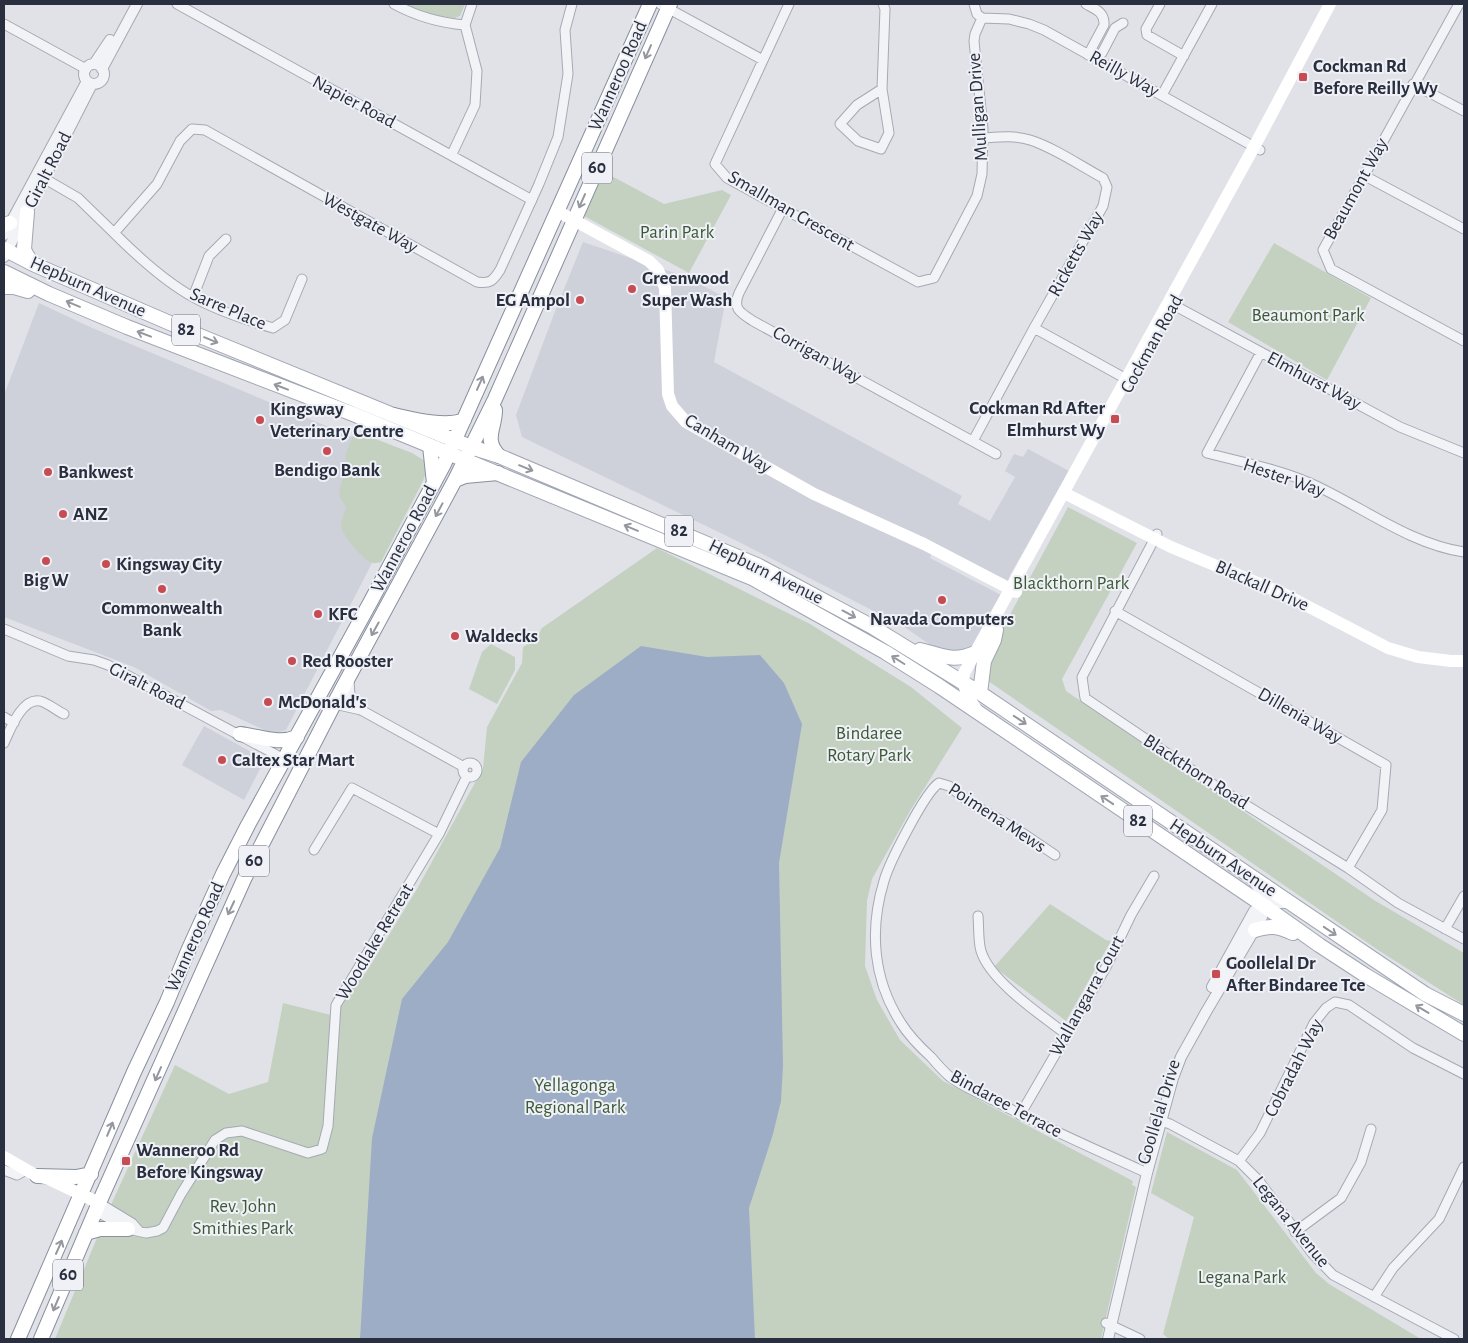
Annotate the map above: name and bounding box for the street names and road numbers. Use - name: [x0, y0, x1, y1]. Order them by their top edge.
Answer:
- street label: Wanneroo Road: [585, 18, 651, 134]
- street label: Reilly Way: [1086, 47, 1162, 101]
- street label: Mulligan Drive: [965, 52, 991, 162]
- street label: Napier Road: [309, 72, 399, 132]
- street label: Giralt Road: [21, 129, 75, 211]
- street label: Beaumont Way: [1320, 135, 1392, 243]
- road number: 60: [582, 152, 612, 184]
- street label: Smallman Crescent: [725, 167, 857, 255]
- street label: Westgate Way: [319, 189, 421, 257]
- street label: Ricketts Way: [1045, 208, 1107, 300]
- street label: Hepburn Avenue: [27, 253, 149, 321]
- street label: Sarre Place: [187, 284, 269, 334]
- street label: Cockman Road: [1117, 291, 1187, 396]
- road number: 82: [172, 314, 200, 346]
- street label: Corrigan Way: [769, 323, 865, 387]
- street label: Elmhurst Way: [1264, 348, 1364, 414]
- street label: Canham Way: [681, 411, 775, 477]
- street label: Hester Way: [1241, 455, 1327, 501]
- street label: Wanneroo Road: [368, 482, 440, 596]
- road number: 82: [665, 516, 693, 546]
- street label: Hepburn Avenue: [706, 536, 826, 608]
- street label: Blackall Drive: [1212, 557, 1312, 615]
- street label: Giralt Road: [106, 659, 188, 713]
- street label: Dillenia Way: [1255, 684, 1345, 748]
- street label: Blackthorn Road: [1140, 731, 1252, 813]
- street label: Poimena Mews: [945, 780, 1049, 856]
- road number: 82: [1124, 806, 1152, 836]
- street label: Hepburn Avenue: [1166, 815, 1280, 901]
- road number: 60: [239, 846, 269, 876]
- street label: Wanneroo Road: [162, 879, 228, 995]
- street label: Woodlake Retreat: [333, 880, 417, 1004]
- street label: Wallangarra Court: [1046, 933, 1128, 1059]
- street label: Cobradah Way: [1261, 1016, 1327, 1120]
- street label: Goollelal Drive: [1134, 1057, 1184, 1167]
- street label: Bindaree Terrace: [947, 1067, 1065, 1141]
- street label: Legana Avenue: [1249, 1173, 1333, 1271]
- road number: 60: [53, 1260, 83, 1290]

